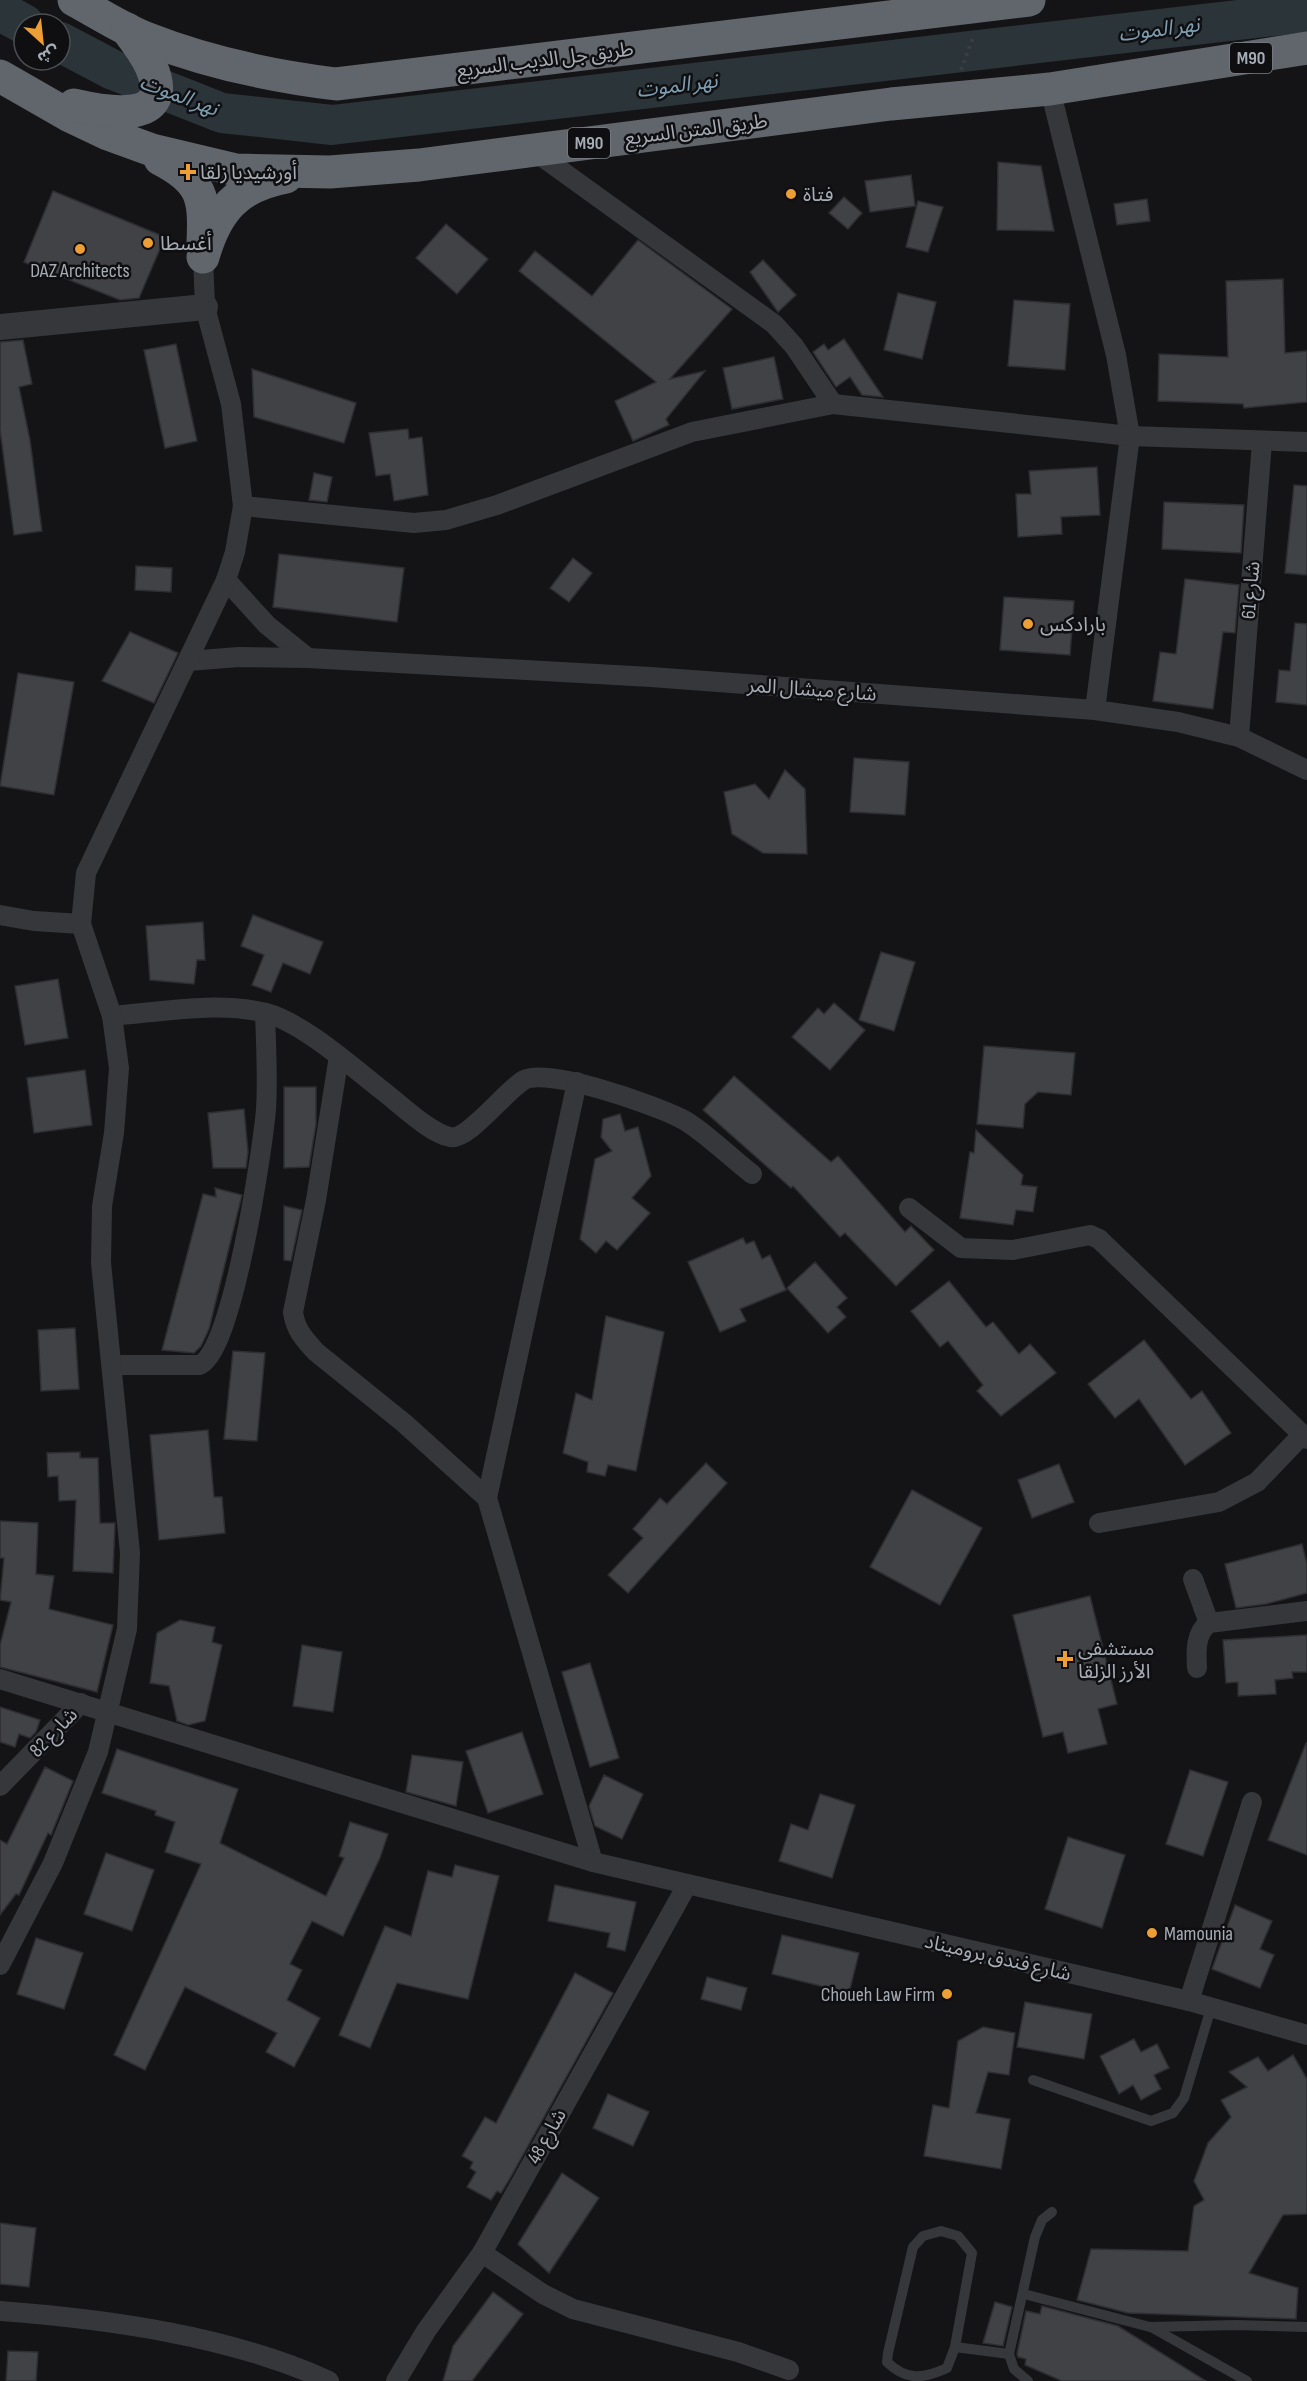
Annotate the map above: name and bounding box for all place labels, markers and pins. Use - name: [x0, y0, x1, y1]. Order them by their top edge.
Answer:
- place label: أورشيديا زلقا: [200, 160, 297, 185]
- marker: أورشيديا زلقا: [181, 165, 195, 179]
- place label: فتاة: [803, 183, 833, 207]
- marker: فتاة: [784, 187, 798, 201]
- place label: أغسطا: [160, 231, 212, 256]
- marker: أغسطا: [141, 236, 155, 250]
- marker: DAZ Architects: [73, 242, 87, 256]
- place label: DAZ Architects: [30, 259, 130, 283]
- place label: بارادكس: [1040, 613, 1106, 637]
- marker: بارادكس: [1021, 617, 1035, 631]
- place label: مستشفى الأرز الزلقا: [1078, 1637, 1155, 1684]
- marker: مستشفى الأرز الزلقا: [1056, 1650, 1074, 1668]
- place label: Mamounia: [1164, 1922, 1233, 1946]
- marker: Mamounia: [1145, 1926, 1159, 1940]
- place label: Choueh Law Firm: [821, 1983, 935, 2007]
- marker: Choueh Law Firm: [940, 1987, 954, 2001]

